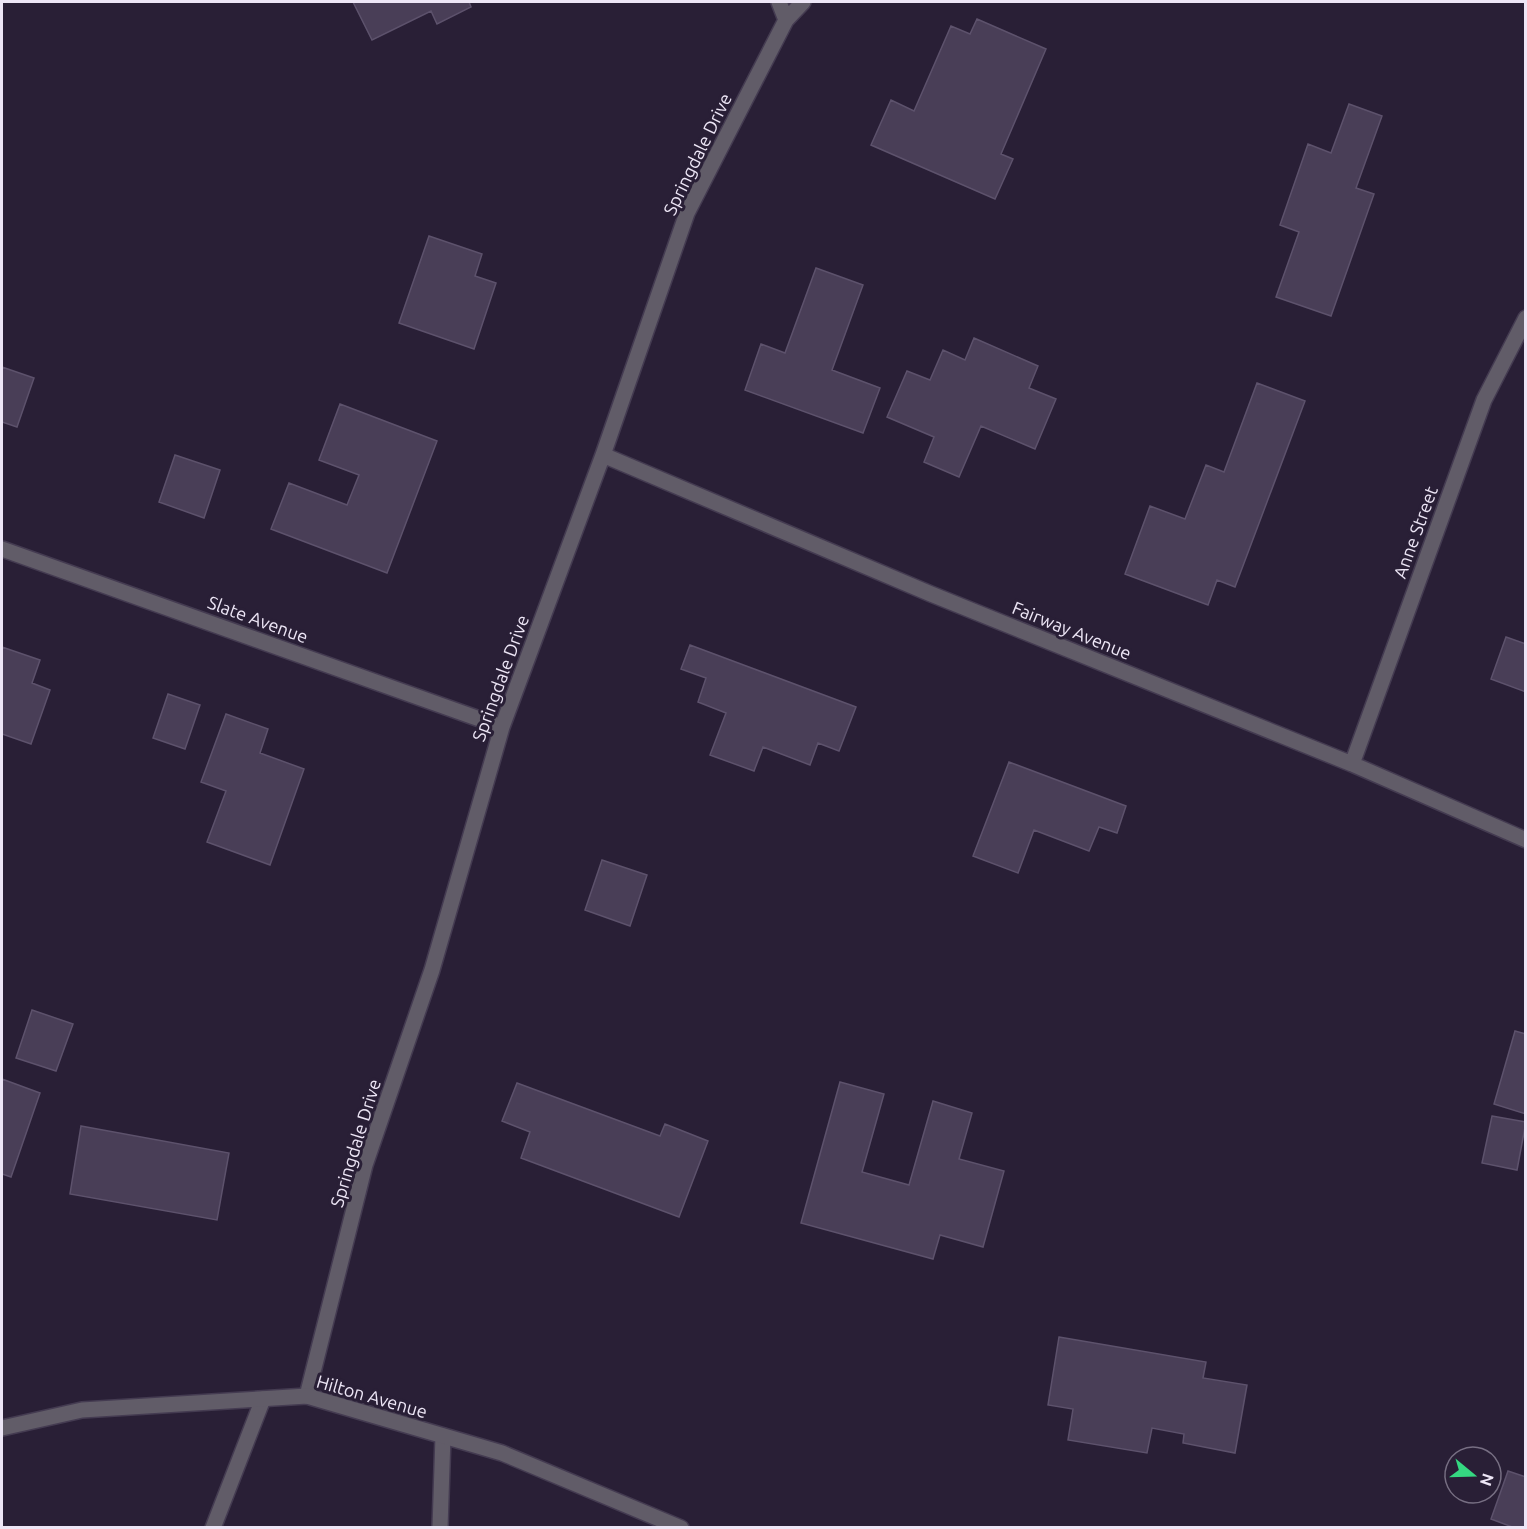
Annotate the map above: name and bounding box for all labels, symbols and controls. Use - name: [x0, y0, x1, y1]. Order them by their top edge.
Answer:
- street label: Springdale Drive: [659, 90, 735, 218]
- street label: Anne Street: [1389, 483, 1441, 581]
- street label: Slate Avenue: [205, 592, 311, 646]
- street label: Fairway Avenue: [1010, 597, 1134, 663]
- street label: Springdale Drive: [468, 612, 532, 744]
- street label: Springdale Drive: [326, 1077, 384, 1209]
- street label: Hilton Avenue: [314, 1371, 430, 1421]
- north arrow: [1443, 1445, 1503, 1505]
- text: N: [1477, 1471, 1498, 1488]

